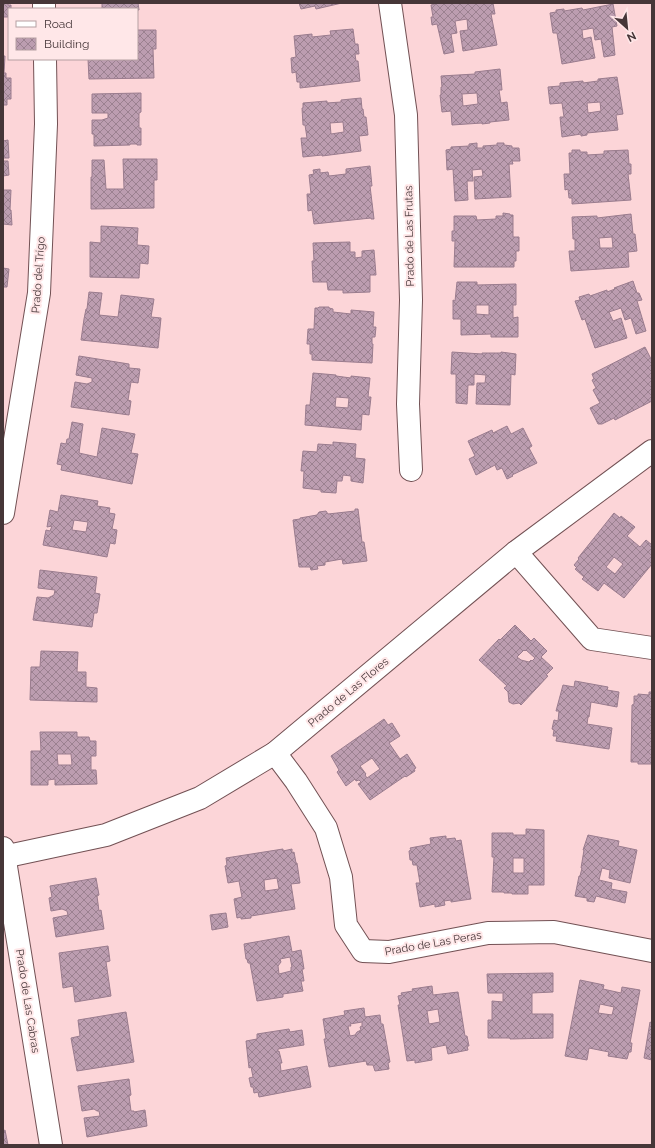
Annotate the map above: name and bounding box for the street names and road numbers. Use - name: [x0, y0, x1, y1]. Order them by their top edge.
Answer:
- street label: Prado de Las Frutas: [402, 185, 417, 287]
- street label: Prado del Trigo: [29, 236, 48, 314]
- street label: Prado de Las Flores: [305, 655, 391, 730]
- street label: Prado de Las Peras: [384, 929, 482, 958]
- street label: Prado de Las Cabras: [13, 948, 42, 1054]

